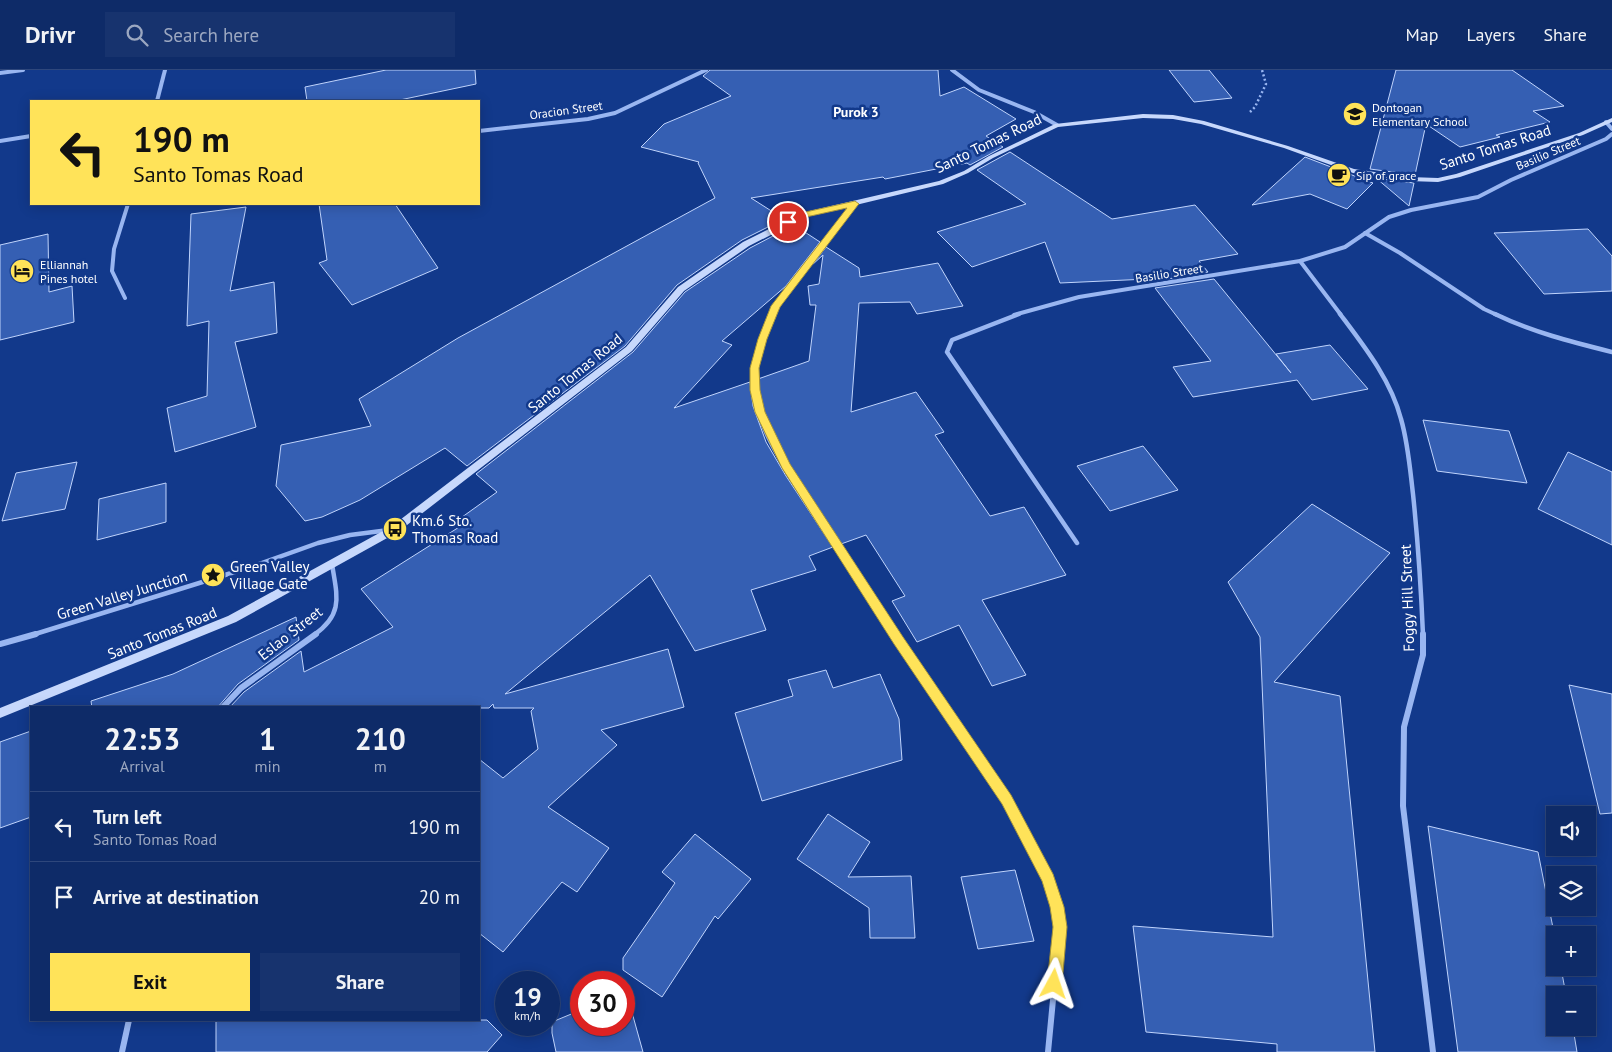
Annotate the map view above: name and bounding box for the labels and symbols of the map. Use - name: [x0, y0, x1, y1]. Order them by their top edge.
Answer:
- street label: Oracion Street: [528, 97, 604, 123]
- place label: Dontogan Elementary School: [1372, 100, 1468, 129]
- school or university icon: Dontogan Elementary School: [1342, 101, 1368, 127]
- district label: Purok 3: [833, 103, 879, 121]
- street label: Santo Tomas Road: [932, 109, 1044, 177]
- street label: Santo Tomas Road: [1437, 120, 1553, 174]
- street label: Basilio Street: [1514, 133, 1582, 173]
- cafe icon: Sip of grace: [1326, 162, 1352, 188]
- place label: Sip of grace: [1356, 168, 1416, 183]
- pin: [767, 201, 809, 243]
- place label: Elliannah Pines hotel: [40, 257, 98, 286]
- hotel icon: Elliannah Pines hotel: [9, 258, 35, 284]
- street label: Basilio Street: [1134, 260, 1204, 286]
- street label: Santo Tomas Road: [524, 329, 626, 417]
- place label: Km.6 Sto. Thomas Road: [412, 511, 498, 547]
- bus stop icon: Km.6 Sto. Thomas Road: [382, 516, 408, 542]
- street label: Foggy Hill Street: [1396, 544, 1418, 652]
- place label: Green Valley Village Gate: [229, 557, 309, 593]
- place icon: Green Valley Village Gate: [200, 562, 226, 588]
- street label: Green Valley Junction: [54, 566, 190, 624]
- street label: Santo Tomas Road: [105, 602, 219, 664]
- street label: Eslao Street: [254, 602, 326, 664]
- position arrow: [1027, 957, 1079, 1009]
- speed limit sign: 30: [570, 971, 635, 1036]

